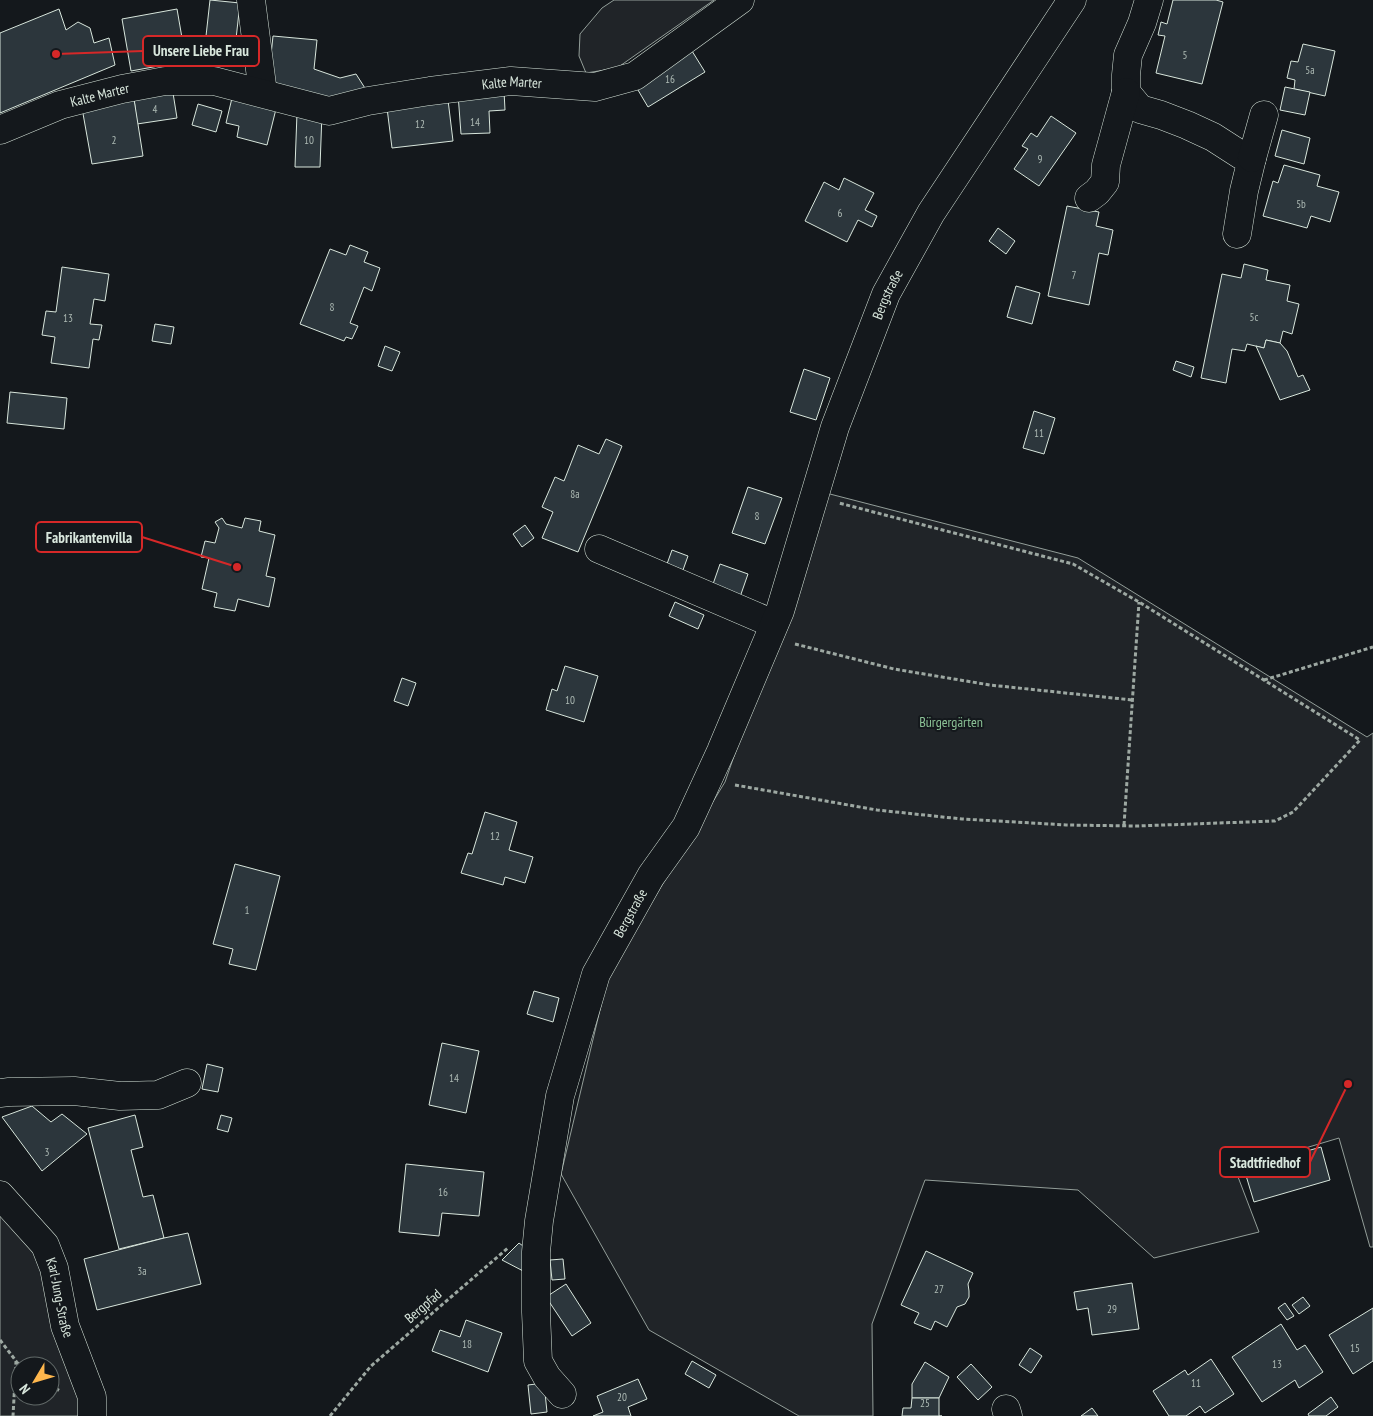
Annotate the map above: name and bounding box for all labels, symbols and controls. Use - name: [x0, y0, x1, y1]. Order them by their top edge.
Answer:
- callout: Unsere Liebe Frau: [143, 36, 259, 66]
- text: Unsere Liebe Frau: [153, 41, 249, 60]
- house number: 5: [1183, 48, 1188, 62]
- house number: 5a: [1305, 63, 1315, 77]
- street label: Kalte Marter: [481, 72, 542, 94]
- house number: 16: [665, 72, 675, 86]
- street label: Kalte Marter: [68, 79, 131, 111]
- house number: 4: [153, 102, 158, 116]
- house number: 14: [470, 115, 480, 129]
- house number: 12: [415, 117, 425, 131]
- house number: 2: [112, 133, 117, 147]
- house number: 10: [304, 133, 314, 147]
- house number: 9: [1038, 152, 1043, 166]
- house number: 5b: [1296, 197, 1306, 211]
- house number: 6: [838, 206, 843, 220]
- street label: Bergstraße: [868, 266, 907, 322]
- house number: 7: [1072, 268, 1077, 282]
- house number: 8: [330, 300, 335, 314]
- house number: 5c: [1250, 310, 1259, 324]
- house number: 13: [63, 311, 73, 325]
- house number: 11: [1034, 426, 1044, 440]
- house number: 8a: [570, 487, 580, 501]
- house number: 8: [755, 509, 760, 523]
- callout: Fabrikantenvilla: [36, 522, 142, 552]
- text: Fabrikantenvilla: [46, 528, 132, 547]
- house number: 10: [565, 693, 575, 707]
- park label: Bürgergärten: [919, 713, 983, 731]
- house number: 12: [490, 829, 500, 843]
- street label: Bergstraße: [609, 885, 651, 941]
- house number: 1: [245, 903, 250, 917]
- house number: 14: [449, 1071, 459, 1085]
- house number: 3: [45, 1145, 50, 1159]
- callout: Stadtfriedhof: [1220, 1147, 1310, 1177]
- text: Stadtfriedhof: [1230, 1153, 1301, 1172]
- house number: 16: [438, 1185, 448, 1199]
- street label: Karl-Jung-Straße: [42, 1255, 78, 1340]
- house number: 3a: [137, 1264, 147, 1278]
- house number: 27: [934, 1282, 944, 1296]
- street label: Bergpfad: [401, 1285, 445, 1327]
- house number: 29: [1107, 1302, 1117, 1316]
- house number: 18: [462, 1337, 472, 1351]
- house number: 15: [1350, 1341, 1360, 1355]
- north arrow: [10, 1356, 60, 1406]
- house number: 13: [1272, 1357, 1282, 1371]
- house number: 11: [1191, 1376, 1201, 1390]
- text: N: [15, 1380, 34, 1398]
- house number: 20: [617, 1390, 627, 1404]
- house number: 25: [920, 1396, 930, 1410]

